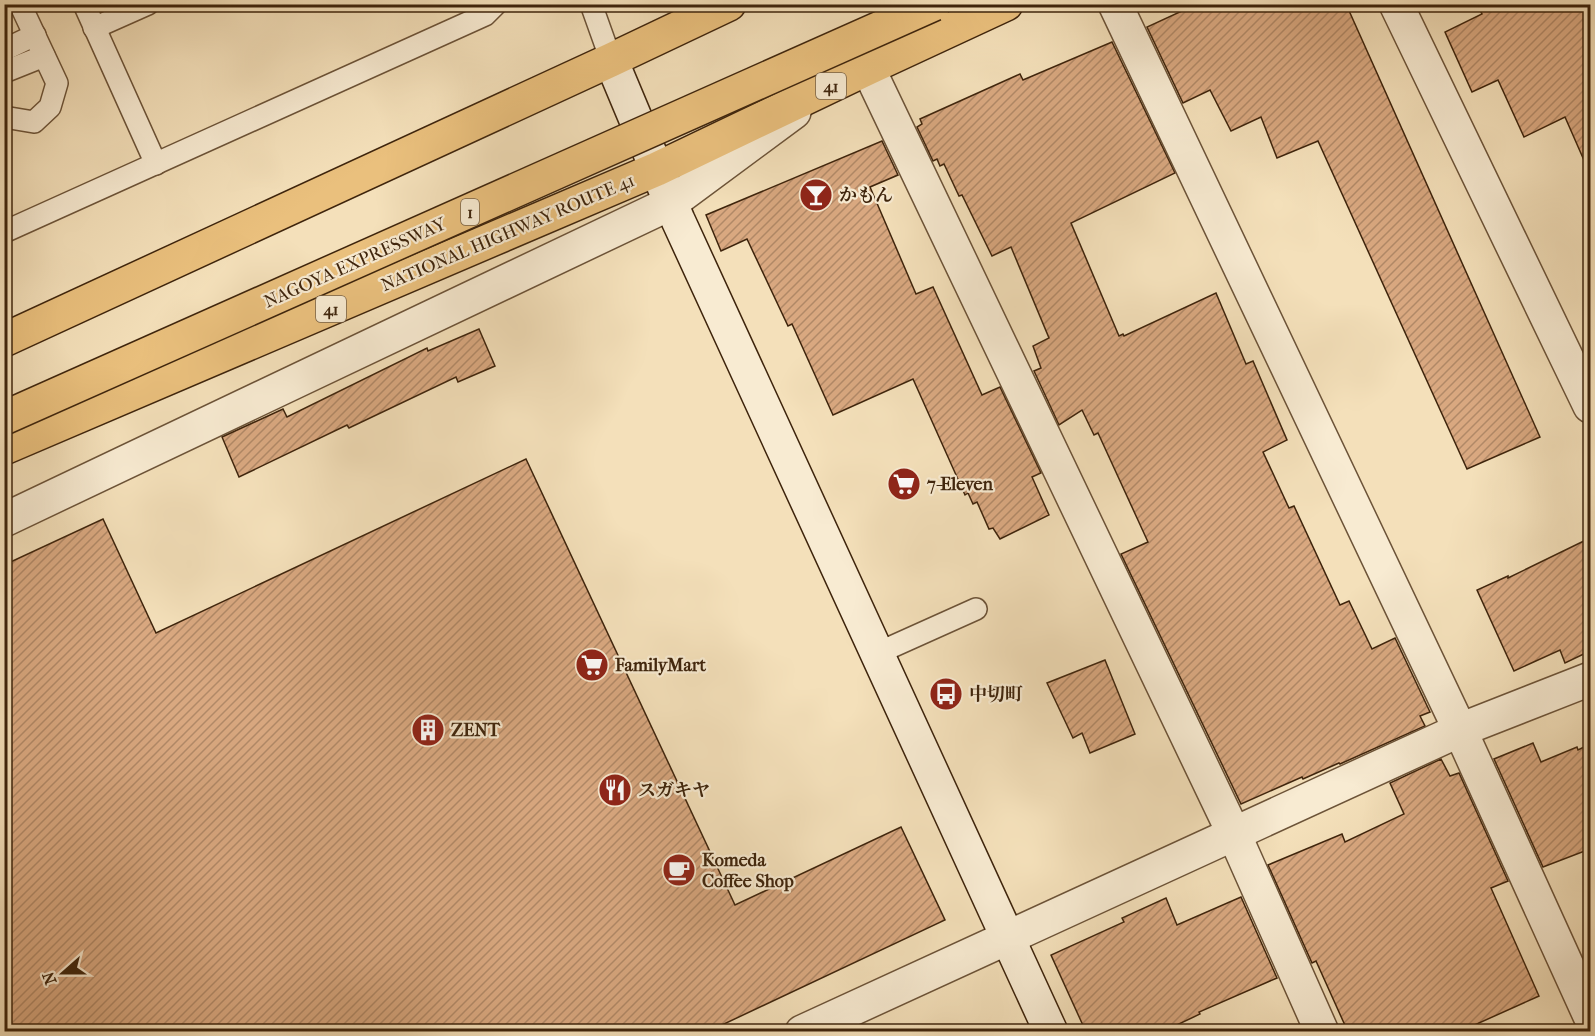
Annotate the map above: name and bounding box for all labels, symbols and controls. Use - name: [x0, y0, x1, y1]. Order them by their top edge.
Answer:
- road number: 41: [816, 73, 846, 99]
- street label: NATIONAL HIGHWAY ROUTE 41: [378, 170, 638, 296]
- bar icon: かもん: [798, 177, 834, 213]
- place label: かもん: [839, 185, 893, 206]
- road number: 1: [461, 199, 479, 225]
- street label: NAGOYA EXPRESSWAY: [261, 213, 450, 313]
- road number: 41: [316, 296, 346, 322]
- supermarket icon: 7-Eleven: [886, 466, 922, 502]
- place label: 7-Eleven: [926, 474, 993, 495]
- supermarket icon: FamilyMart: [574, 647, 610, 683]
- place label: FamilyMart: [614, 655, 707, 676]
- bus stop icon: 中切町: [928, 676, 964, 712]
- place label: 中切町: [969, 684, 1023, 705]
- building icon: ZENT: [410, 712, 446, 748]
- place label: ZENT: [451, 720, 501, 741]
- restaurant icon: スガキヤ: [597, 772, 633, 808]
- place label: スガキヤ: [638, 780, 710, 801]
- place label: Komeda Coffee Shop: [702, 850, 794, 892]
- cafe icon: Komeda Coffee Shop: [661, 852, 697, 888]
- north arrow: [33, 943, 93, 1003]
- text: N: [38, 968, 61, 987]

